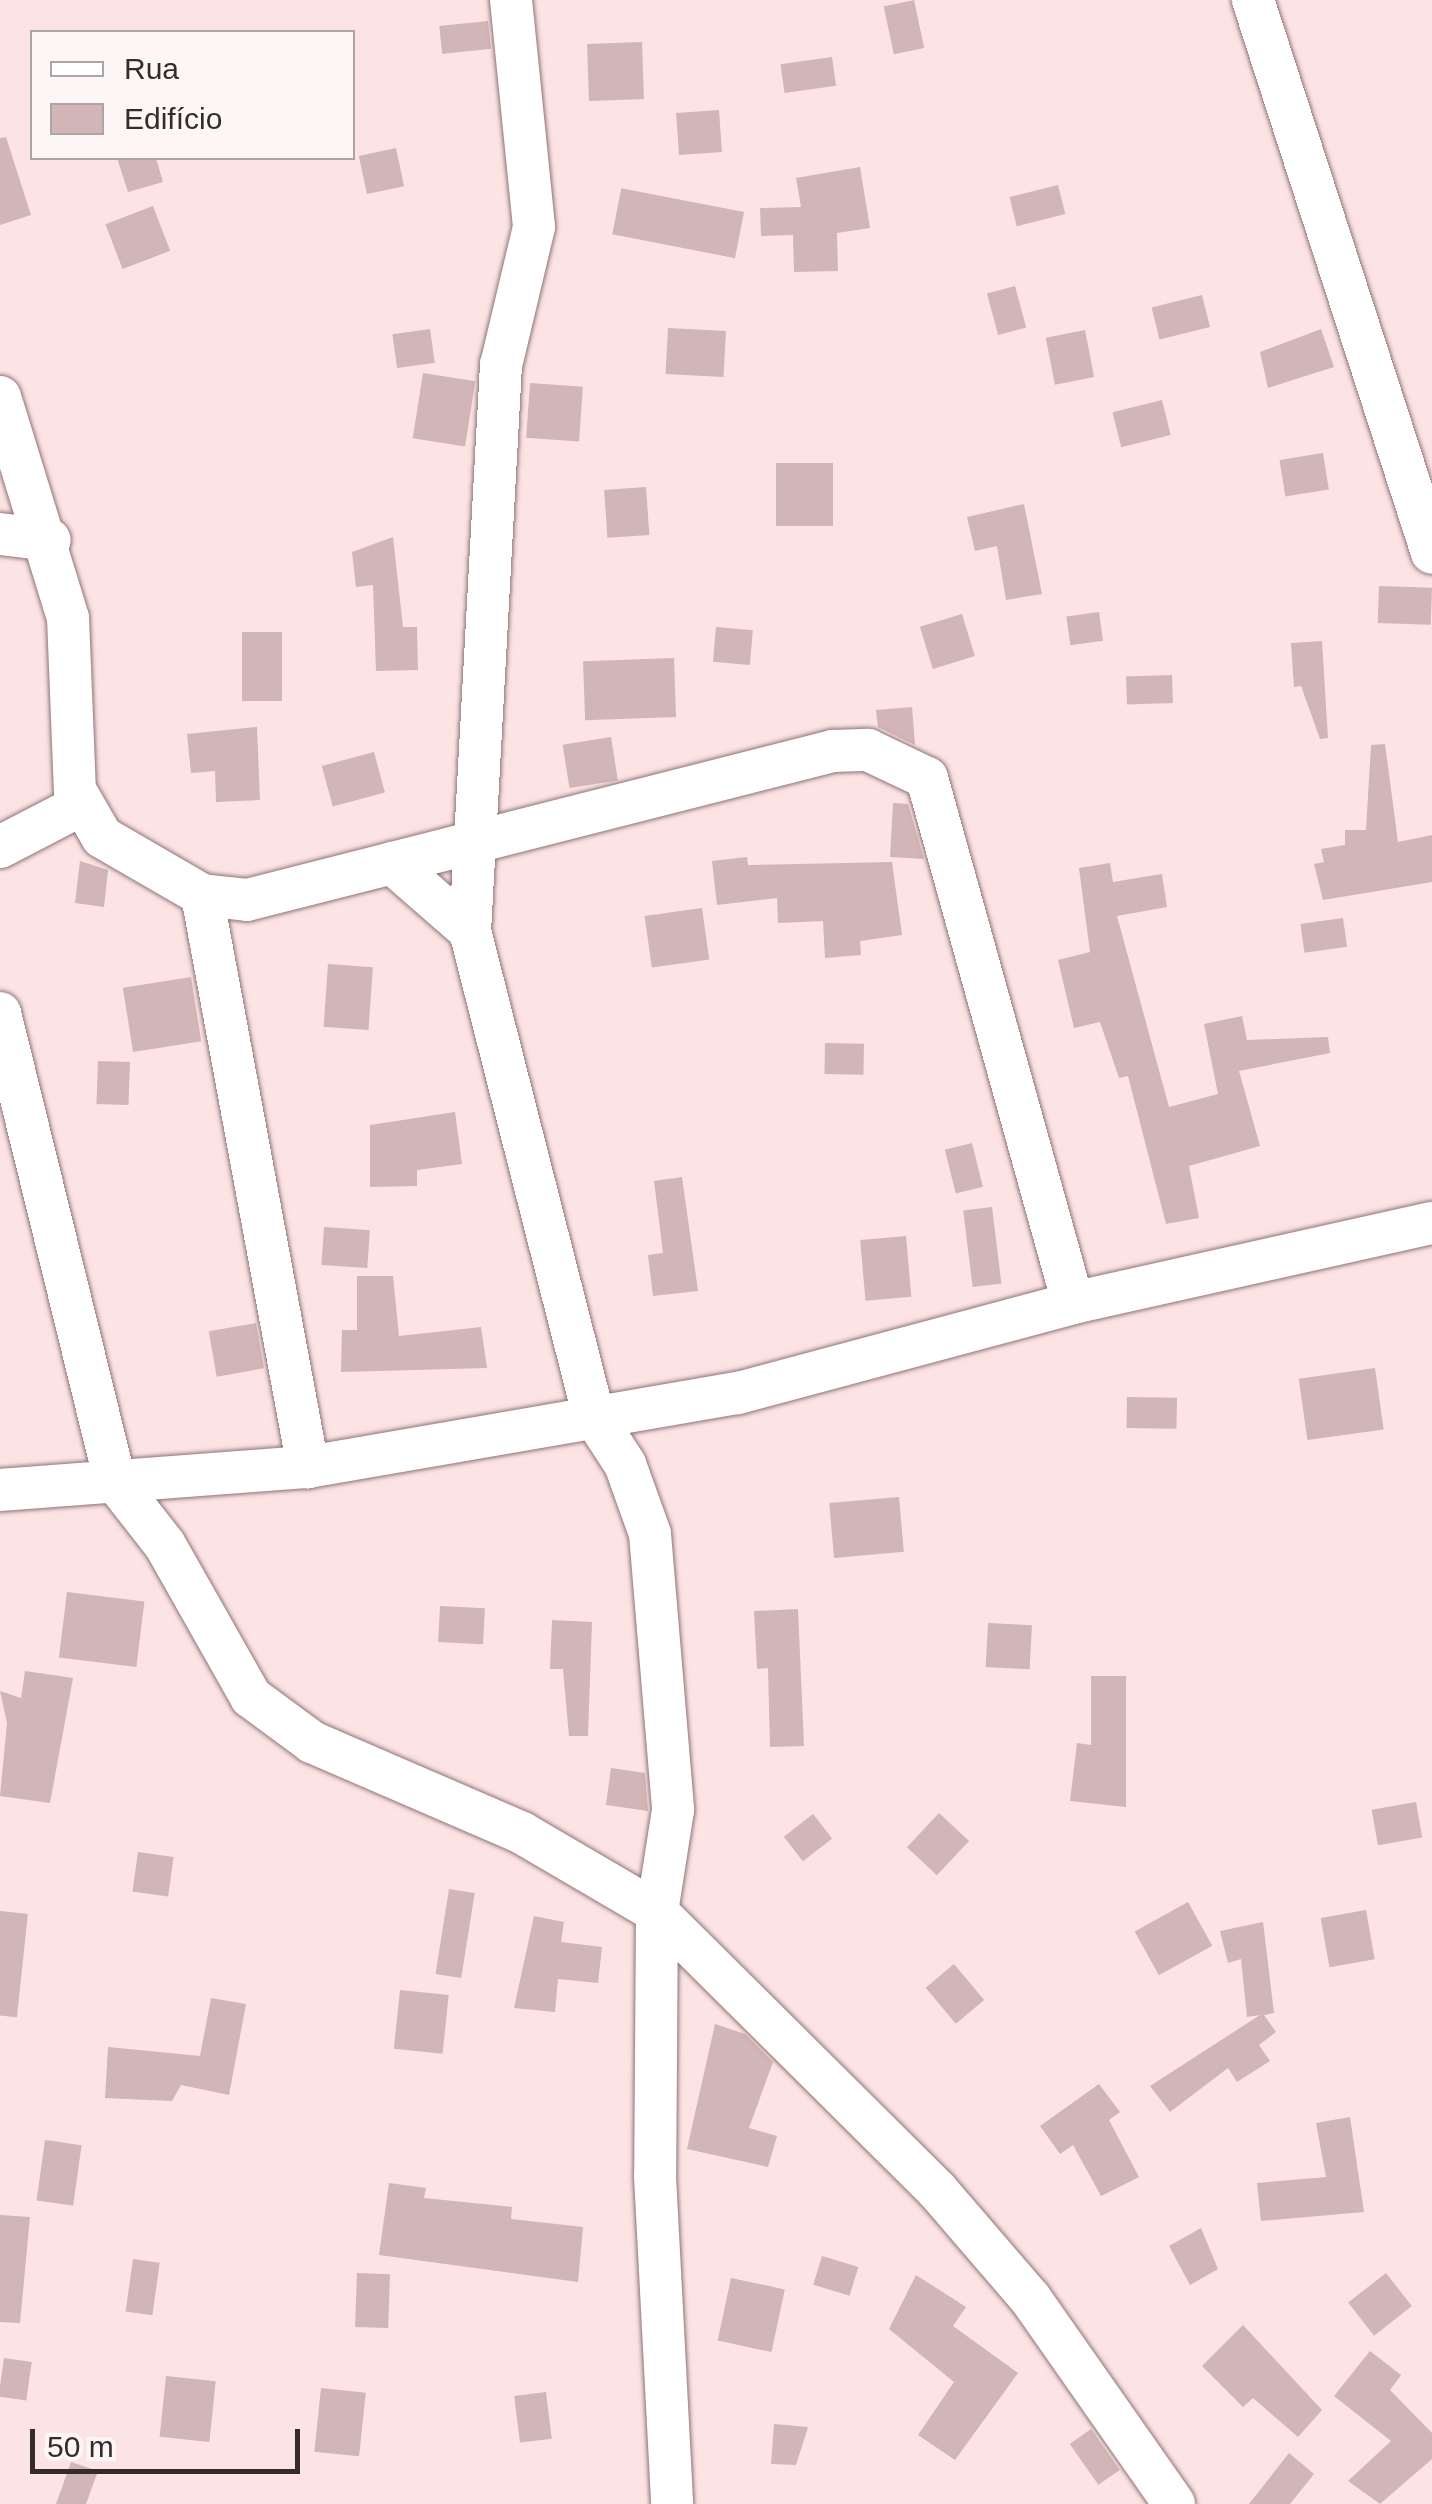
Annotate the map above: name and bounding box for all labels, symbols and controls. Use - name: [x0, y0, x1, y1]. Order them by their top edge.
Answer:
- legend: [30, 30, 355, 160]
- text: Rua: [124, 52, 179, 85]
- text: Edifício: [124, 102, 222, 135]
- scale bar: [35, 2409, 305, 2471]
- text: 50 m: [47, 2430, 114, 2463]

